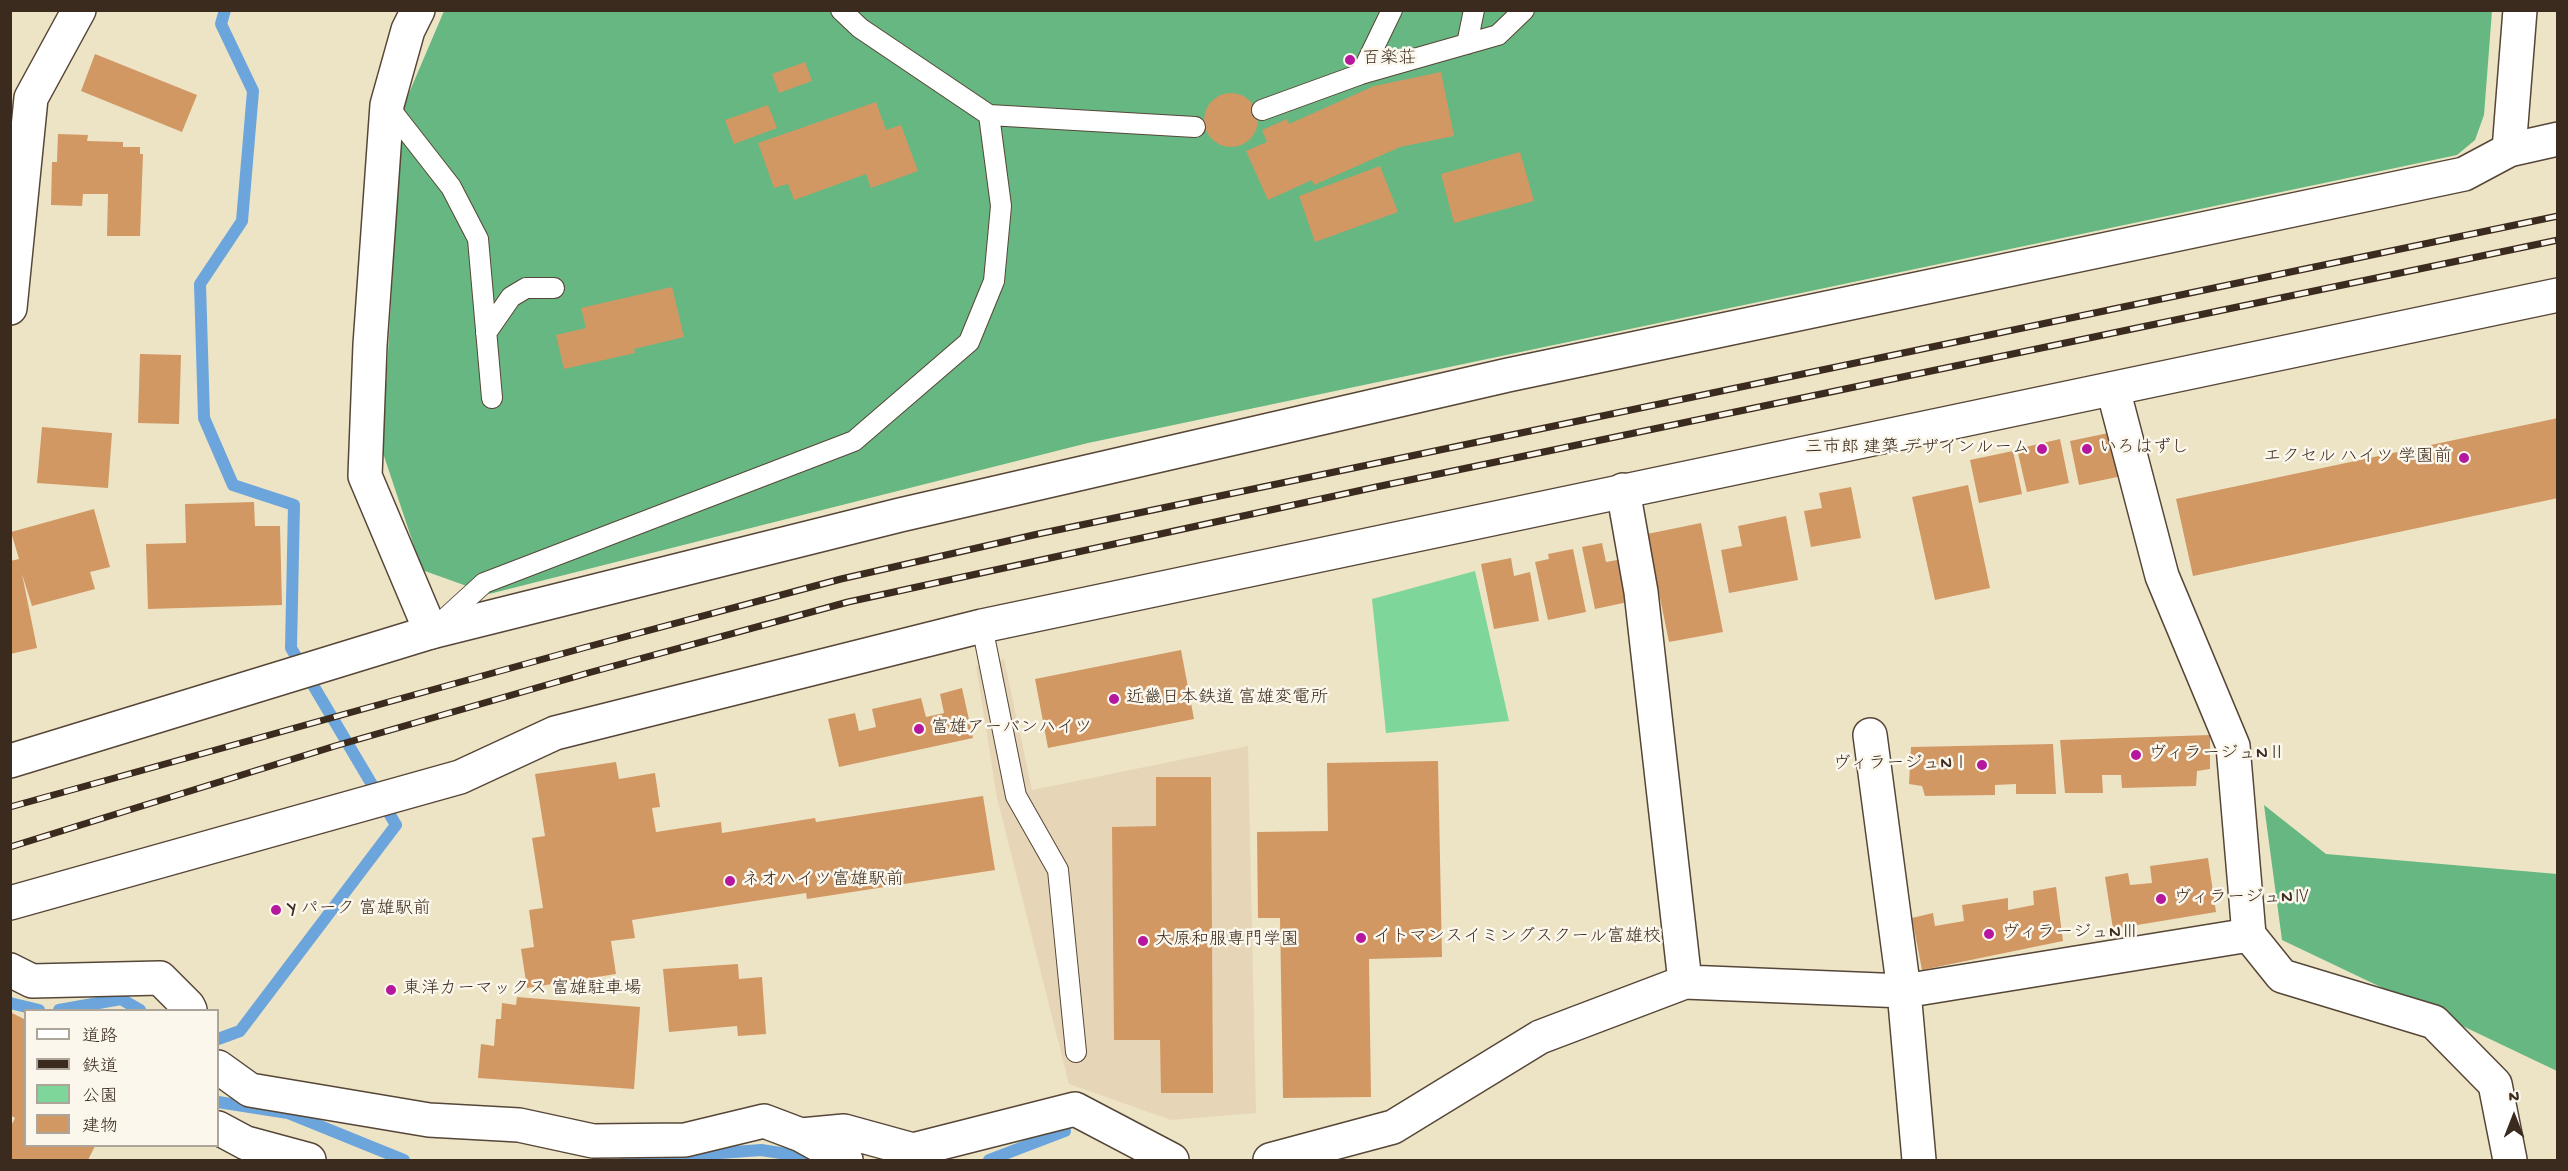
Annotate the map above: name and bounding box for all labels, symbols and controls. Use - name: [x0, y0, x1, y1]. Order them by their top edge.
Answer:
- place label: 百楽荘: [1362, 49, 1416, 71]
- marker: 百楽荘: [1343, 53, 1357, 67]
- place label: 三市郎 建築 デザインルーム: [1805, 438, 2030, 460]
- place label: いろはずし: [2099, 438, 2189, 460]
- marker: 三市郎 建築 デザインルーム: [2035, 442, 2049, 456]
- marker: いろはずし: [2080, 442, 2094, 456]
- place label: エクセル ハイツ 学園前: [2263, 447, 2452, 469]
- marker: エクセル ハイツ 学園前: [2457, 451, 2471, 465]
- place label: 近畿日本鉄道 富雄変電所: [1126, 688, 1328, 710]
- marker: 近畿日本鉄道 富雄変電所: [1107, 692, 1121, 706]
- place label: 富雄アーバンハイツ: [931, 718, 1092, 740]
- marker: 富雄アーバンハイツ: [912, 722, 926, 736]
- place label: ヴィラージュNⅡ: [2148, 744, 2286, 766]
- marker: ヴィラージュNⅡ: [2129, 748, 2143, 762]
- place label: ヴィラージュNⅠ: [1832, 754, 1970, 776]
- marker: ヴィラージュNⅠ: [1975, 758, 1989, 772]
- place label: ネオハイツ富雄駅前: [742, 870, 904, 892]
- marker: ネオハイツ富雄駅前: [723, 874, 737, 888]
- place label: ヴィラージュNⅣ: [2173, 888, 2311, 910]
- marker: ヴィラージュNⅣ: [2154, 892, 2168, 906]
- place label: Y パーク 富雄駅前: [288, 899, 431, 921]
- marker: Y パーク 富雄駅前: [269, 903, 283, 917]
- place label: ヴィラージュNⅢ: [2001, 923, 2139, 945]
- place label: イトマンスイミングスクール富雄校: [1373, 927, 1661, 949]
- marker: ヴィラージュNⅢ: [1982, 927, 1996, 941]
- place label: 大原和服専門学園: [1155, 930, 1299, 952]
- marker: イトマンスイミングスクール富雄校: [1354, 931, 1368, 945]
- marker: 大原和服専門学園: [1136, 934, 1150, 948]
- place label: 東洋カーマックス 富雄駐車場: [403, 979, 641, 1001]
- marker: 東洋カーマックス 富雄駐車場: [384, 983, 398, 997]
- legend: [24, 1009, 219, 1147]
- text: 道路: [82, 1027, 118, 1048]
- text: 鉄道: [82, 1057, 118, 1078]
- text: 公園: [82, 1087, 118, 1108]
- north arrow: [2484, 1087, 2544, 1147]
- text: N: [2509, 1089, 2519, 1108]
- text: 建物: [82, 1117, 118, 1138]

